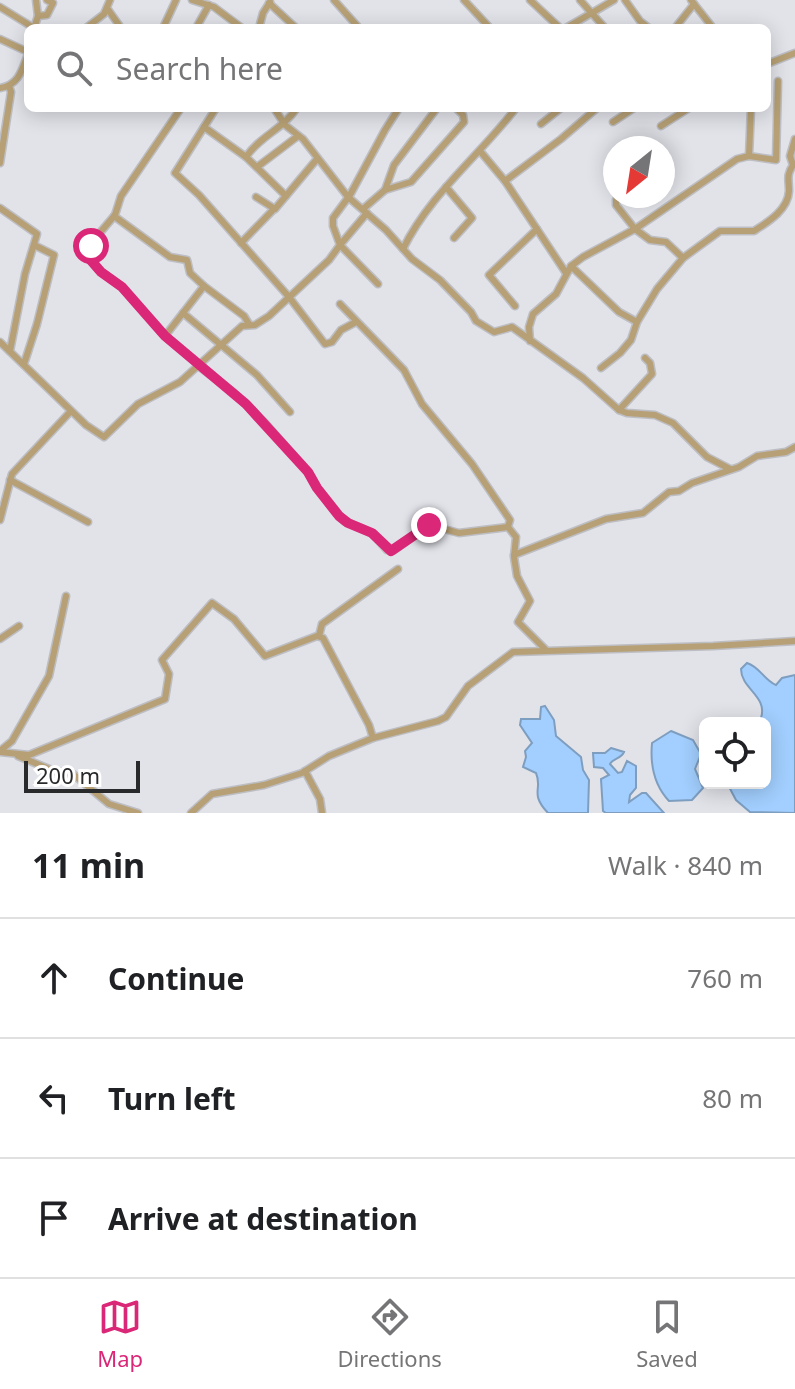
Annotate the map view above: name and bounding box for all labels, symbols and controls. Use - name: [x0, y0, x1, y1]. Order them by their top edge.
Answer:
- search box: [24, 24, 771, 112]
- icon: search: [52, 46, 96, 90]
- text: Search here: [116, 48, 283, 89]
- north arrow: [603, 136, 675, 208]
- route start: [73, 228, 109, 264]
- route end: [411, 507, 447, 543]
- map controls: [699, 717, 771, 789]
- button: locate: [699, 717, 771, 789]
- scale bar: [24, 757, 140, 793]
- text: 200 m: [36, 760, 100, 790]
- text: 11 min: [32, 842, 145, 888]
- text: Walk · 840 m: [608, 847, 763, 883]
- icon: ahead: [32, 956, 76, 1000]
- text: Continue: [108, 958, 244, 999]
- text: 760 m: [687, 960, 763, 996]
- icon: left: [32, 1076, 76, 1120]
- text: Turn left: [108, 1078, 236, 1119]
- text: 80 m: [702, 1080, 763, 1116]
- icon: arrive: [32, 1196, 76, 1240]
- text: Arrive at destination: [108, 1198, 418, 1239]
- tab: Map: [97, 1295, 143, 1373]
- tab: Directions: [337, 1295, 442, 1373]
- tab: Saved: [636, 1295, 698, 1373]

